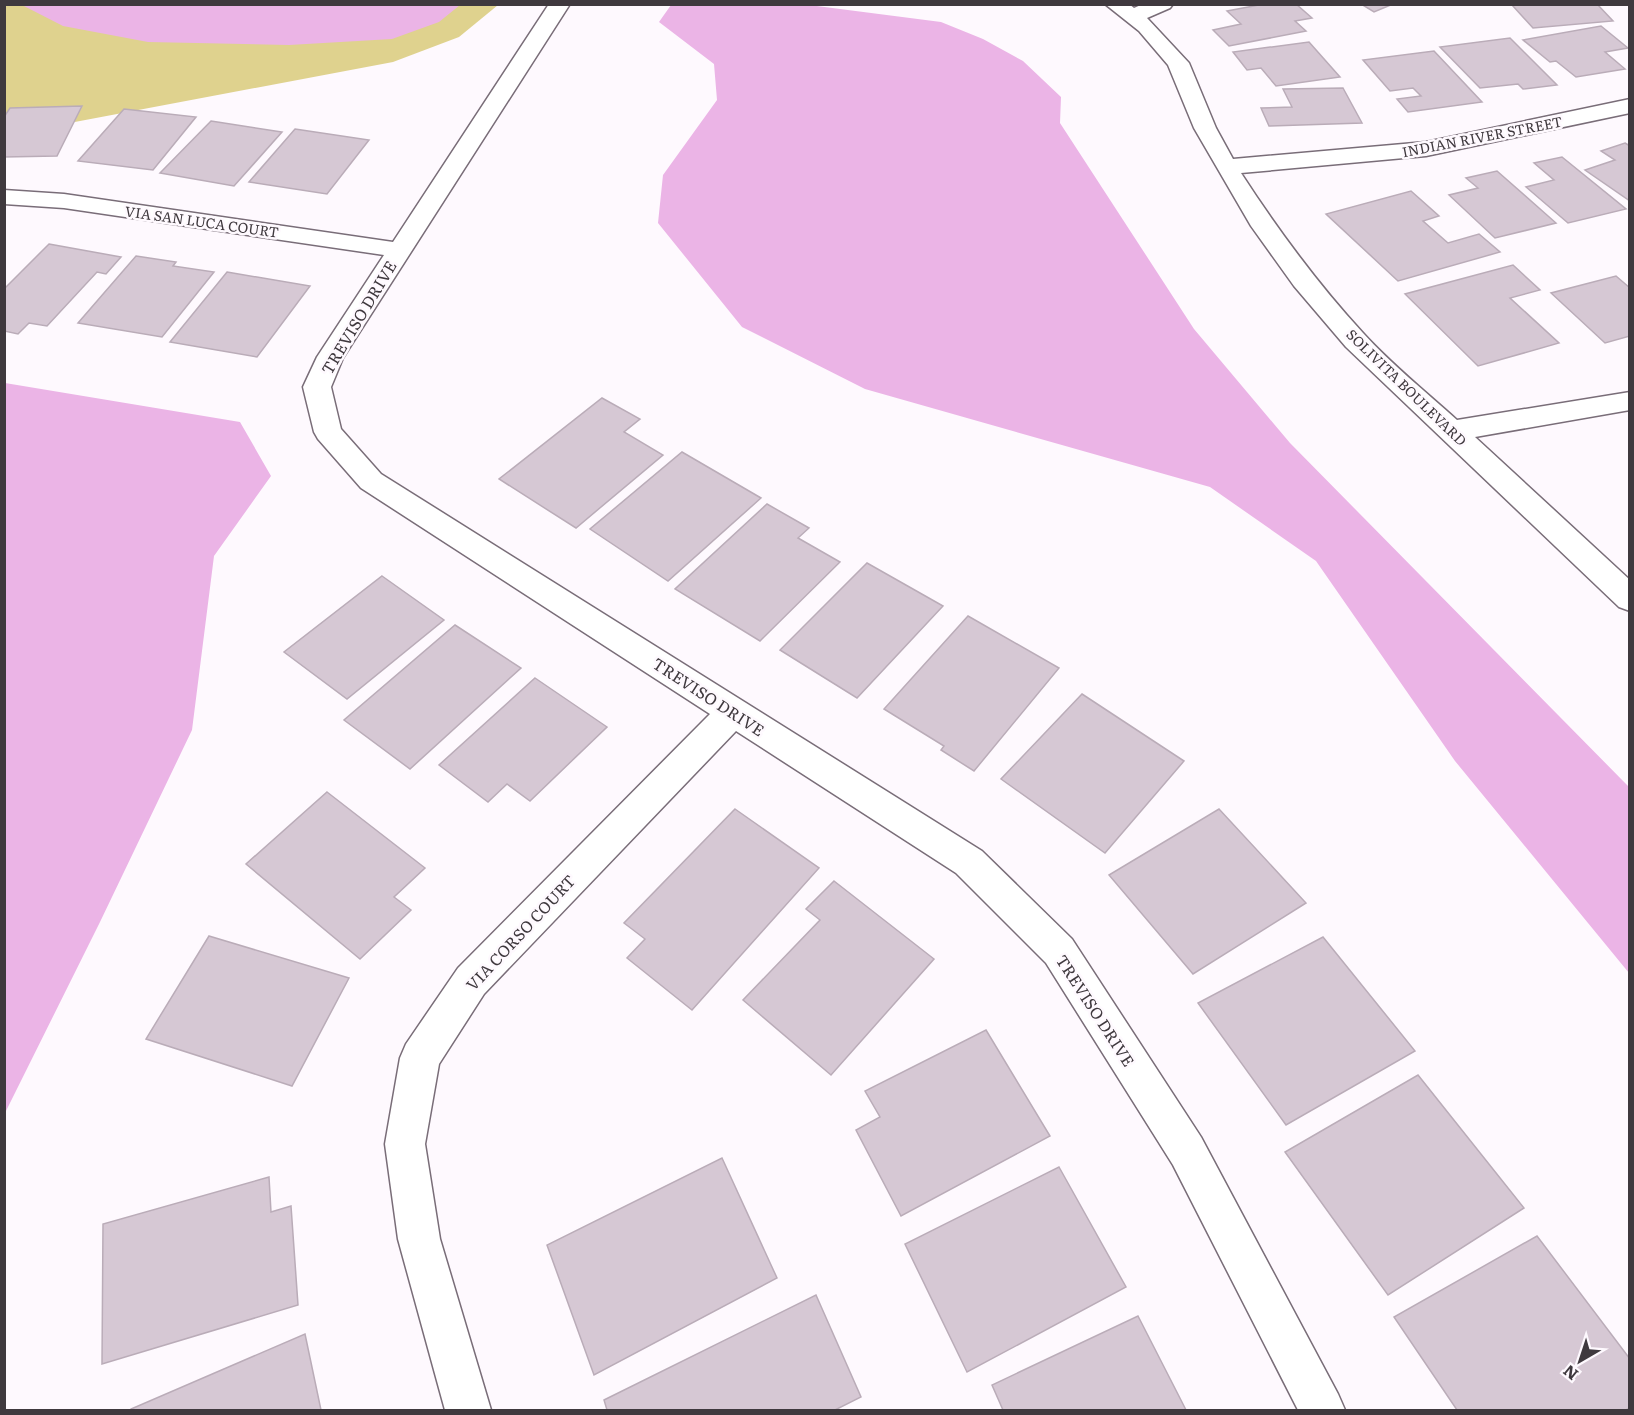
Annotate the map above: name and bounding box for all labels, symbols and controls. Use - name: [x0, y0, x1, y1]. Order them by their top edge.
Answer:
- street label: INDIAN RIVER STREET: [1400, 111, 1564, 161]
- street label: VIA SAN LUCA COURT: [124, 200, 280, 242]
- street label: TREVISO DRIVE: [314, 255, 402, 379]
- street label: SOLIVITA BOULEVARD: [1342, 324, 1472, 450]
- street label: TREVISO DRIVE: [648, 651, 770, 741]
- street label: VIA CORSO COURT: [460, 868, 580, 995]
- street label: TREVISO DRIVE: [1051, 949, 1141, 1071]
- north arrow: [1550, 1331, 1610, 1391]
- text: N: [1557, 1360, 1583, 1387]

